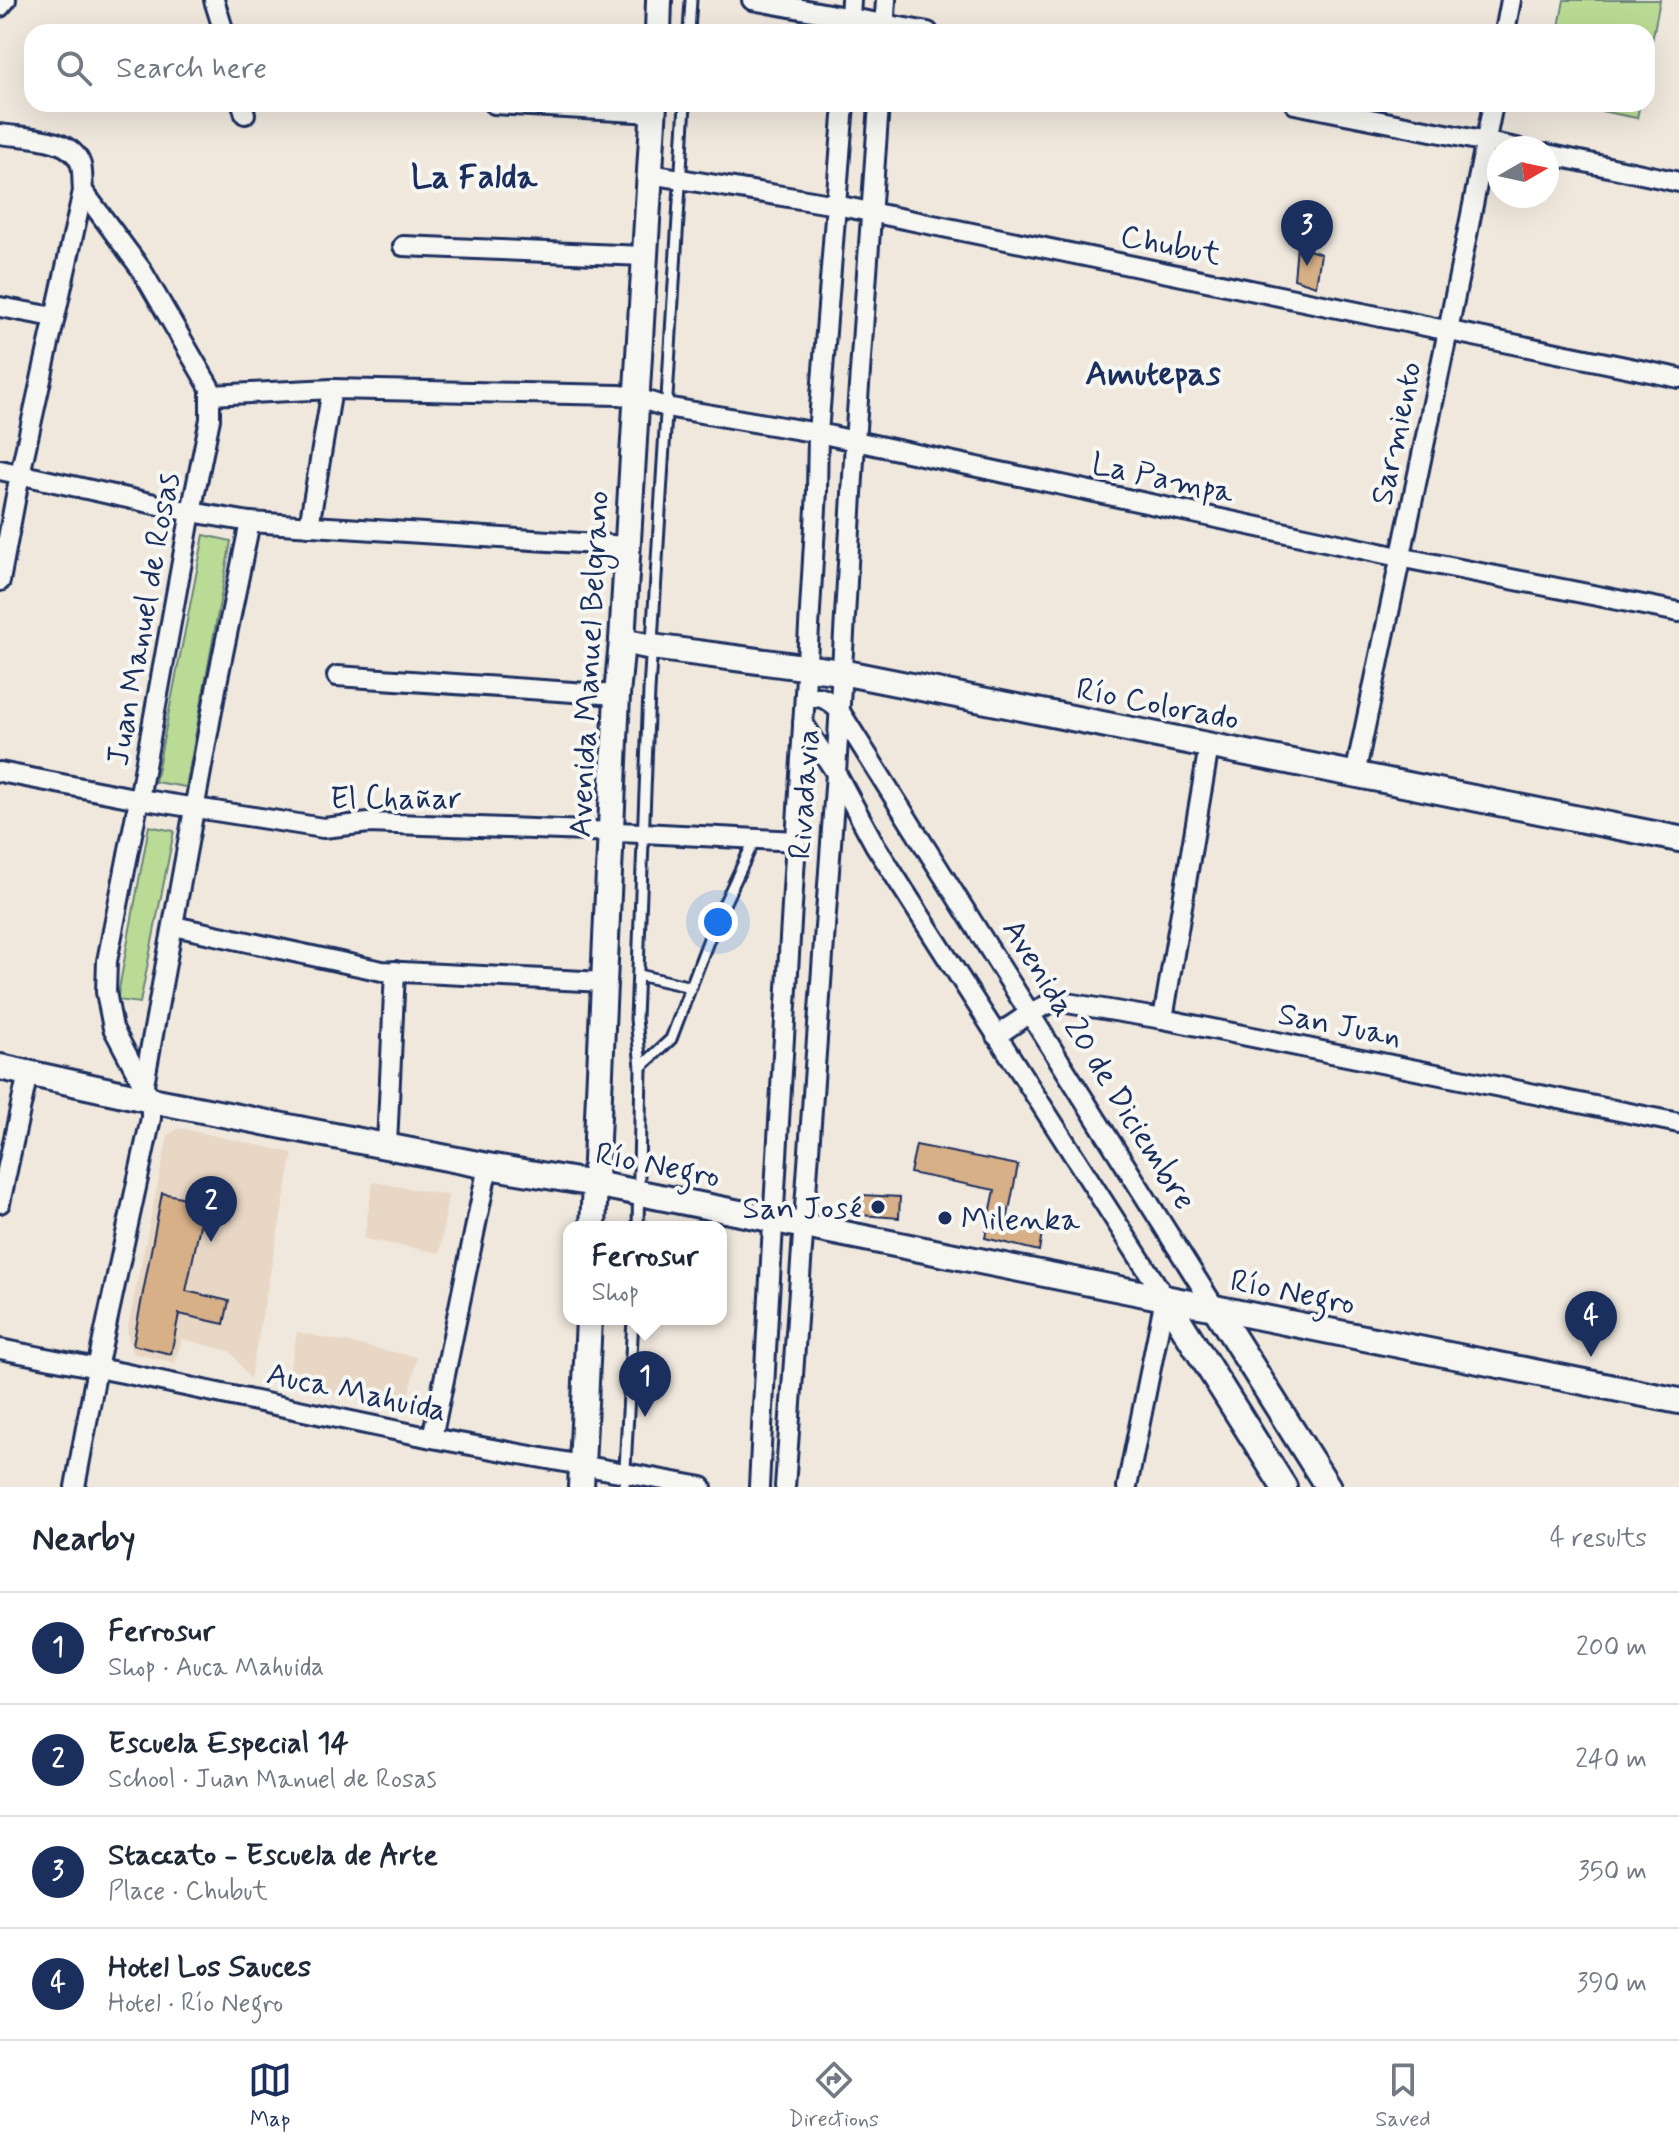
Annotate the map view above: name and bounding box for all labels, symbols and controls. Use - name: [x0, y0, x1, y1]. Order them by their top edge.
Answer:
- search box: [24, 24, 1655, 112]
- icon: search: [52, 46, 96, 90]
- text: Search here: [116, 49, 267, 88]
- north arrow: [1487, 136, 1559, 208]
- district label: La Falda: [411, 155, 539, 200]
- pin: 3: [1281, 200, 1333, 266]
- street label: Chubut: [1117, 216, 1225, 276]
- district label: Amutepas: [1085, 352, 1221, 397]
- street label: Sarmiento: [1361, 358, 1433, 509]
- street label: La Pampa: [1088, 443, 1238, 515]
- street label: Juan Manuel de Rosas: [98, 469, 190, 769]
- street label: Avenida Manuel Belgrano: [560, 490, 622, 839]
- street label: Río Colorado: [1073, 669, 1243, 741]
- street label: Rivadavia: [779, 727, 831, 861]
- street label: El Chañar: [330, 778, 462, 820]
- your location: [698, 902, 738, 942]
- street label: Avenida 20 de Diciembre: [992, 912, 1205, 1218]
- street label: San Juan: [1274, 993, 1405, 1058]
- street label: Río Negro: [591, 1133, 723, 1202]
- pin: 2: [185, 1176, 237, 1242]
- place label: San José: [742, 1188, 862, 1230]
- marker: San José: [869, 1198, 887, 1216]
- place label: Milenka: [961, 1199, 1081, 1241]
- marker: Milenka: [936, 1209, 954, 1227]
- popup: [563, 1221, 727, 1325]
- text: Ferrosur: [592, 1237, 698, 1276]
- street label: Río Negro: [1226, 1260, 1358, 1329]
- text: Shop: [592, 1276, 639, 1310]
- pin: 4: [1565, 1291, 1617, 1357]
- pin: 1: [619, 1351, 671, 1417]
- street label: Auca Mahuida: [263, 1353, 450, 1433]
- text: Nearby: [32, 1517, 136, 1562]
- text: 4 results: [1550, 1522, 1647, 1556]
- text: Ferrosur: [108, 1612, 215, 1651]
- text: 1: [52, 1631, 64, 1665]
- text: 200 m: [1576, 1631, 1647, 1665]
- text: Shop · Auca Mahuida: [108, 1651, 324, 1685]
- text: Escuela Especial 14: [108, 1724, 349, 1763]
- text: 2: [52, 1743, 64, 1777]
- text: 240 m: [1575, 1743, 1647, 1777]
- text: School · Juan Manuel de Rosas: [108, 1763, 437, 1797]
- text: Staccato - Escuela de Arte: [108, 1836, 438, 1875]
- text: 3: [52, 1855, 64, 1889]
- text: 350 m: [1578, 1855, 1647, 1889]
- text: Place · Chubut: [108, 1875, 268, 1909]
- text: Hotel Los Sauces: [108, 1948, 311, 1987]
- text: 4: [50, 1967, 66, 2001]
- text: 390 m: [1576, 1967, 1647, 2001]
- text: Hotel · Río Negro: [108, 1987, 283, 2021]
- tab: Map: [248, 2058, 292, 2134]
- tab: Directions: [788, 2058, 879, 2134]
- tab: Saved: [1375, 2058, 1431, 2134]

